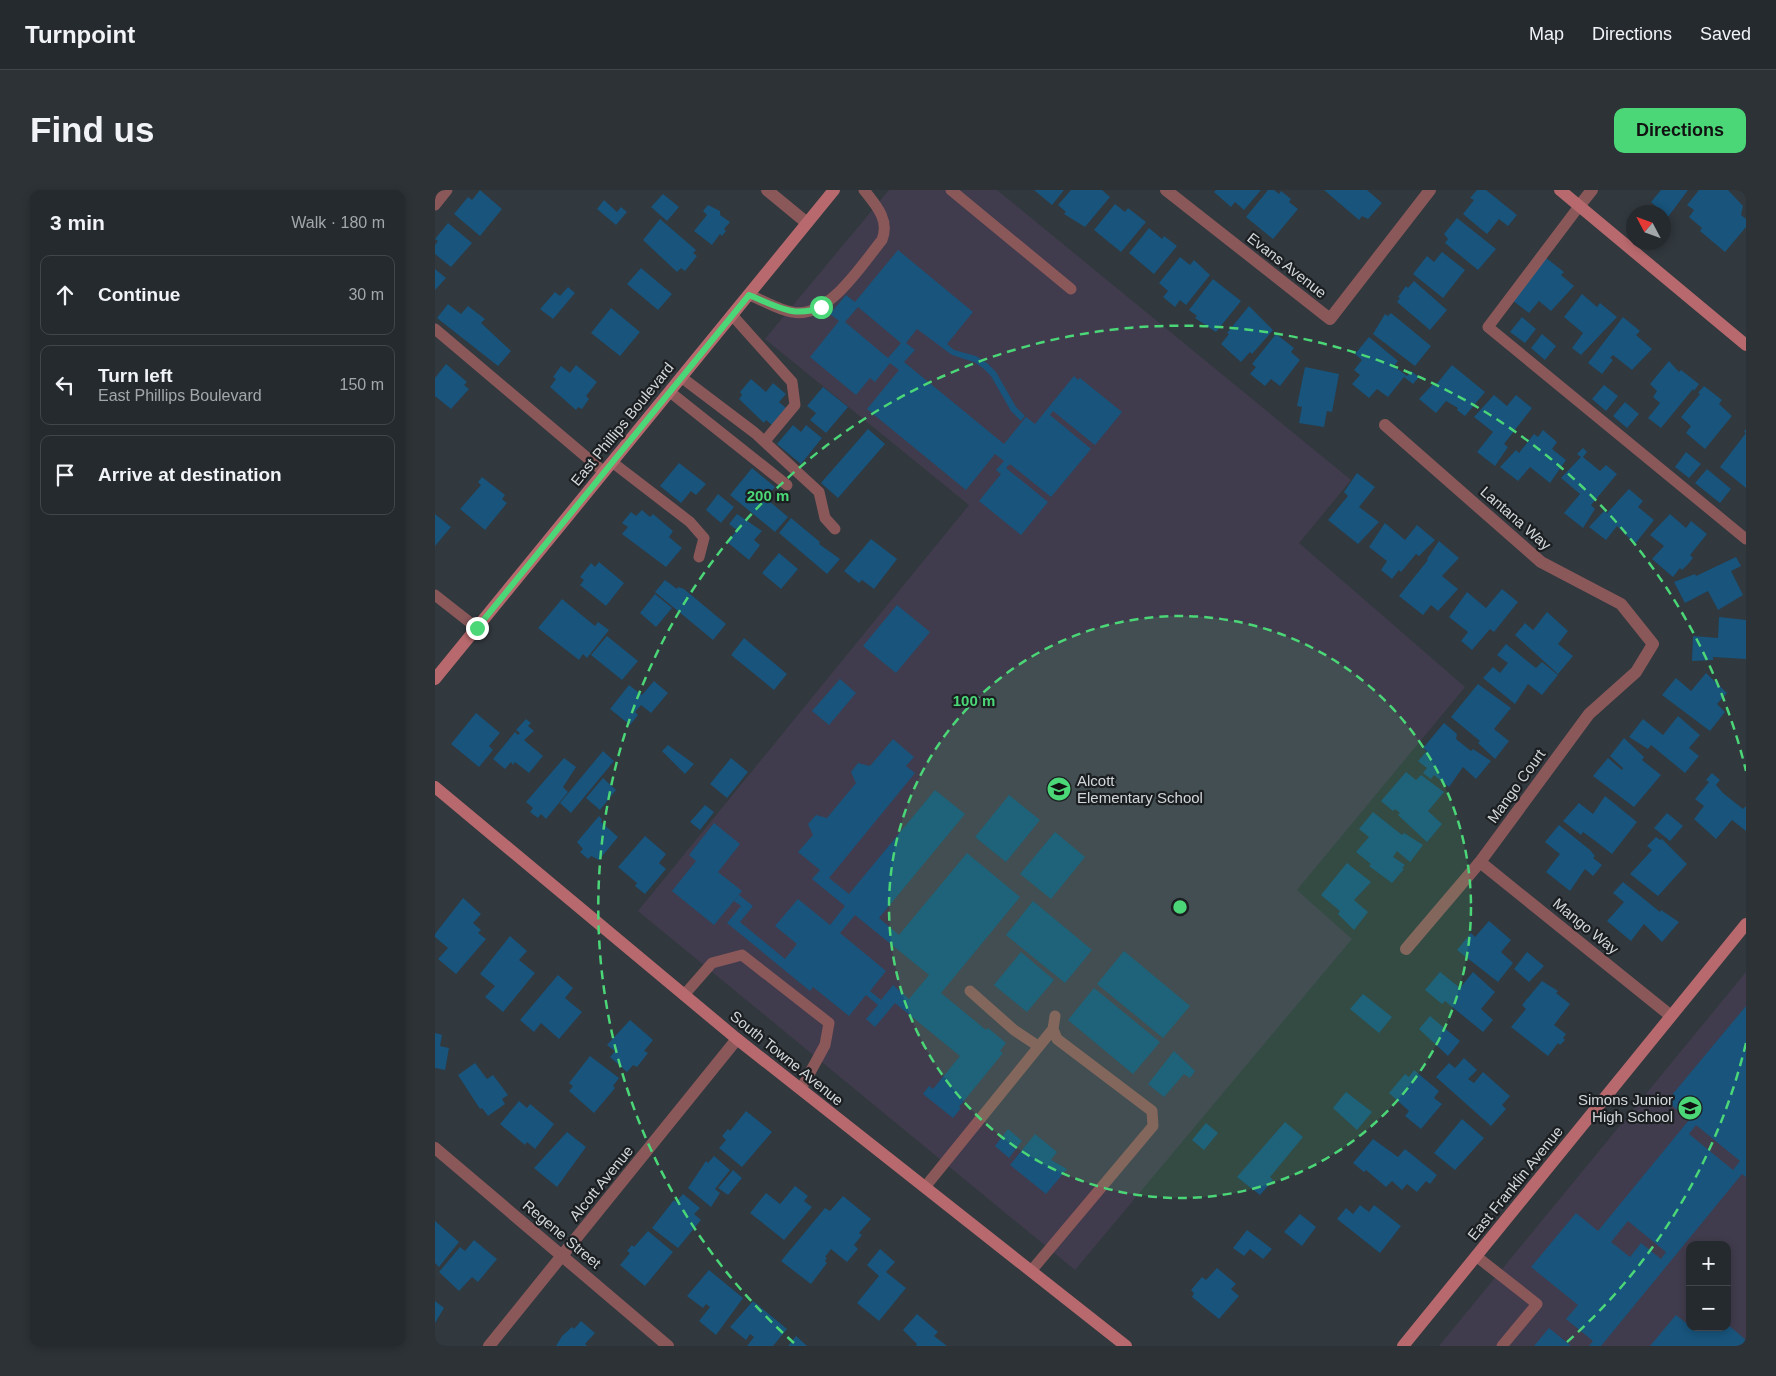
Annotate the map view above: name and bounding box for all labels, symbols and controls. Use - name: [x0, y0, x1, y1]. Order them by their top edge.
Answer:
- text: Turnpoint: [25, 21, 135, 48]
- text: Map: [1529, 24, 1564, 44]
- text: Directions: [1592, 24, 1672, 44]
- text: Saved: [1700, 24, 1751, 44]
- button: Directions: [1614, 108, 1746, 153]
- text: Find us: [30, 110, 154, 149]
- north arrow: [1626, 205, 1671, 250]
- text: 3 min: [50, 211, 105, 234]
- text: Walk · 180 m: [291, 214, 385, 231]
- street label: Evans Avenue: [1244, 229, 1330, 301]
- icon: ahead: [51, 281, 79, 309]
- text: Continue: [98, 284, 180, 305]
- text: 30 m: [348, 286, 384, 303]
- route start: [810, 296, 833, 319]
- street label: East Phillips Boulevard: [567, 359, 677, 489]
- text: Turn left: [98, 365, 173, 386]
- icon: left: [51, 371, 79, 399]
- text: 150 m: [340, 376, 384, 393]
- text: East Phillips Boulevard: [98, 387, 262, 404]
- icon: arrive: [51, 461, 79, 489]
- text: Arrive at destination: [98, 464, 282, 485]
- street label: Lantana Way: [1477, 483, 1555, 554]
- text: 200 m: [747, 487, 789, 504]
- route end: [466, 617, 489, 640]
- text: 100 m: [953, 692, 995, 709]
- street label: Mango Court: [1484, 745, 1549, 826]
- place label: Alcott Elementary School: [1077, 772, 1203, 806]
- school or university icon: Alcott Elementary School: [1046, 776, 1072, 802]
- street label: Mango Way: [1550, 894, 1623, 958]
- centre of rings: [1171, 898, 1189, 916]
- street label: South Towne Avenue: [727, 1007, 847, 1109]
- place label: Simons Junior High School: [1578, 1091, 1673, 1125]
- school or university icon: Simons Junior High School: [1677, 1095, 1703, 1121]
- street label: East Franklin Avenue: [1464, 1123, 1566, 1243]
- street label: Alcott Avenue: [566, 1142, 636, 1224]
- street label: Regene Street: [519, 1196, 605, 1272]
- map controls: [1686, 1241, 1731, 1331]
- button: +: [1686, 1241, 1731, 1286]
- button: −: [1686, 1286, 1731, 1331]

